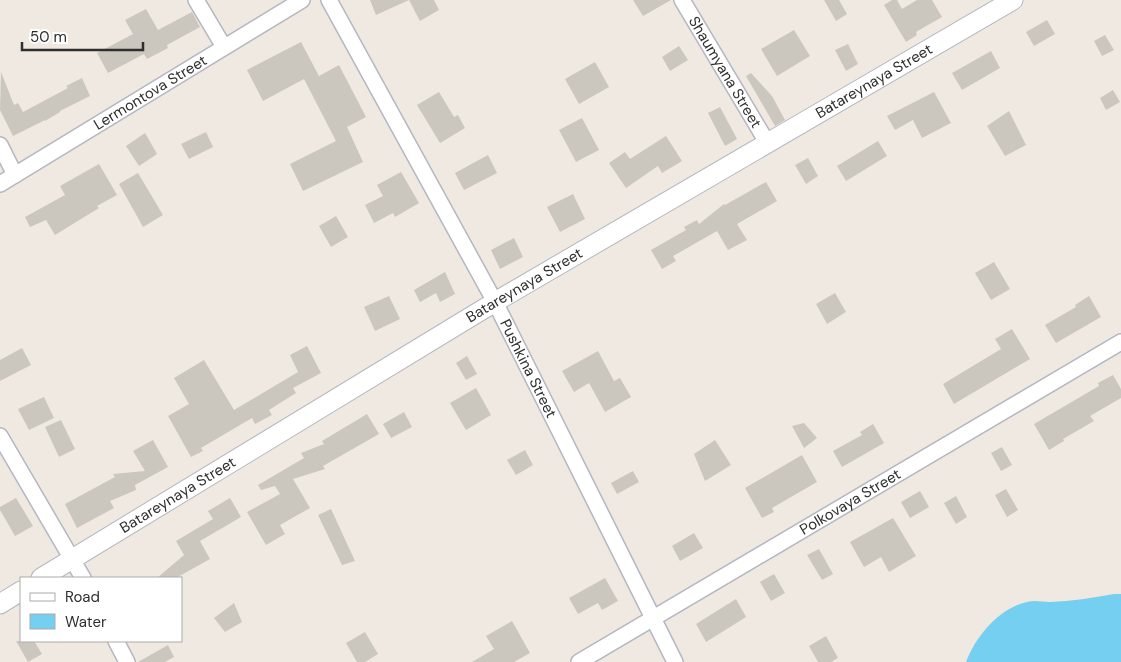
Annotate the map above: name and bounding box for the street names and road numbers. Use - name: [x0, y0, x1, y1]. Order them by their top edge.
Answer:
- street label: Shaumyana Street: [684, 13, 766, 132]
- street label: Batareynaya Street: [812, 39, 936, 123]
- street label: Lermontova Street: [90, 50, 211, 135]
- street label: Batareynaya Street: [462, 243, 586, 327]
- street label: Pushkina Street: [495, 316, 561, 421]
- street label: Batareynaya Street: [116, 452, 239, 538]
- street label: Polkovaya Street: [796, 464, 905, 539]

